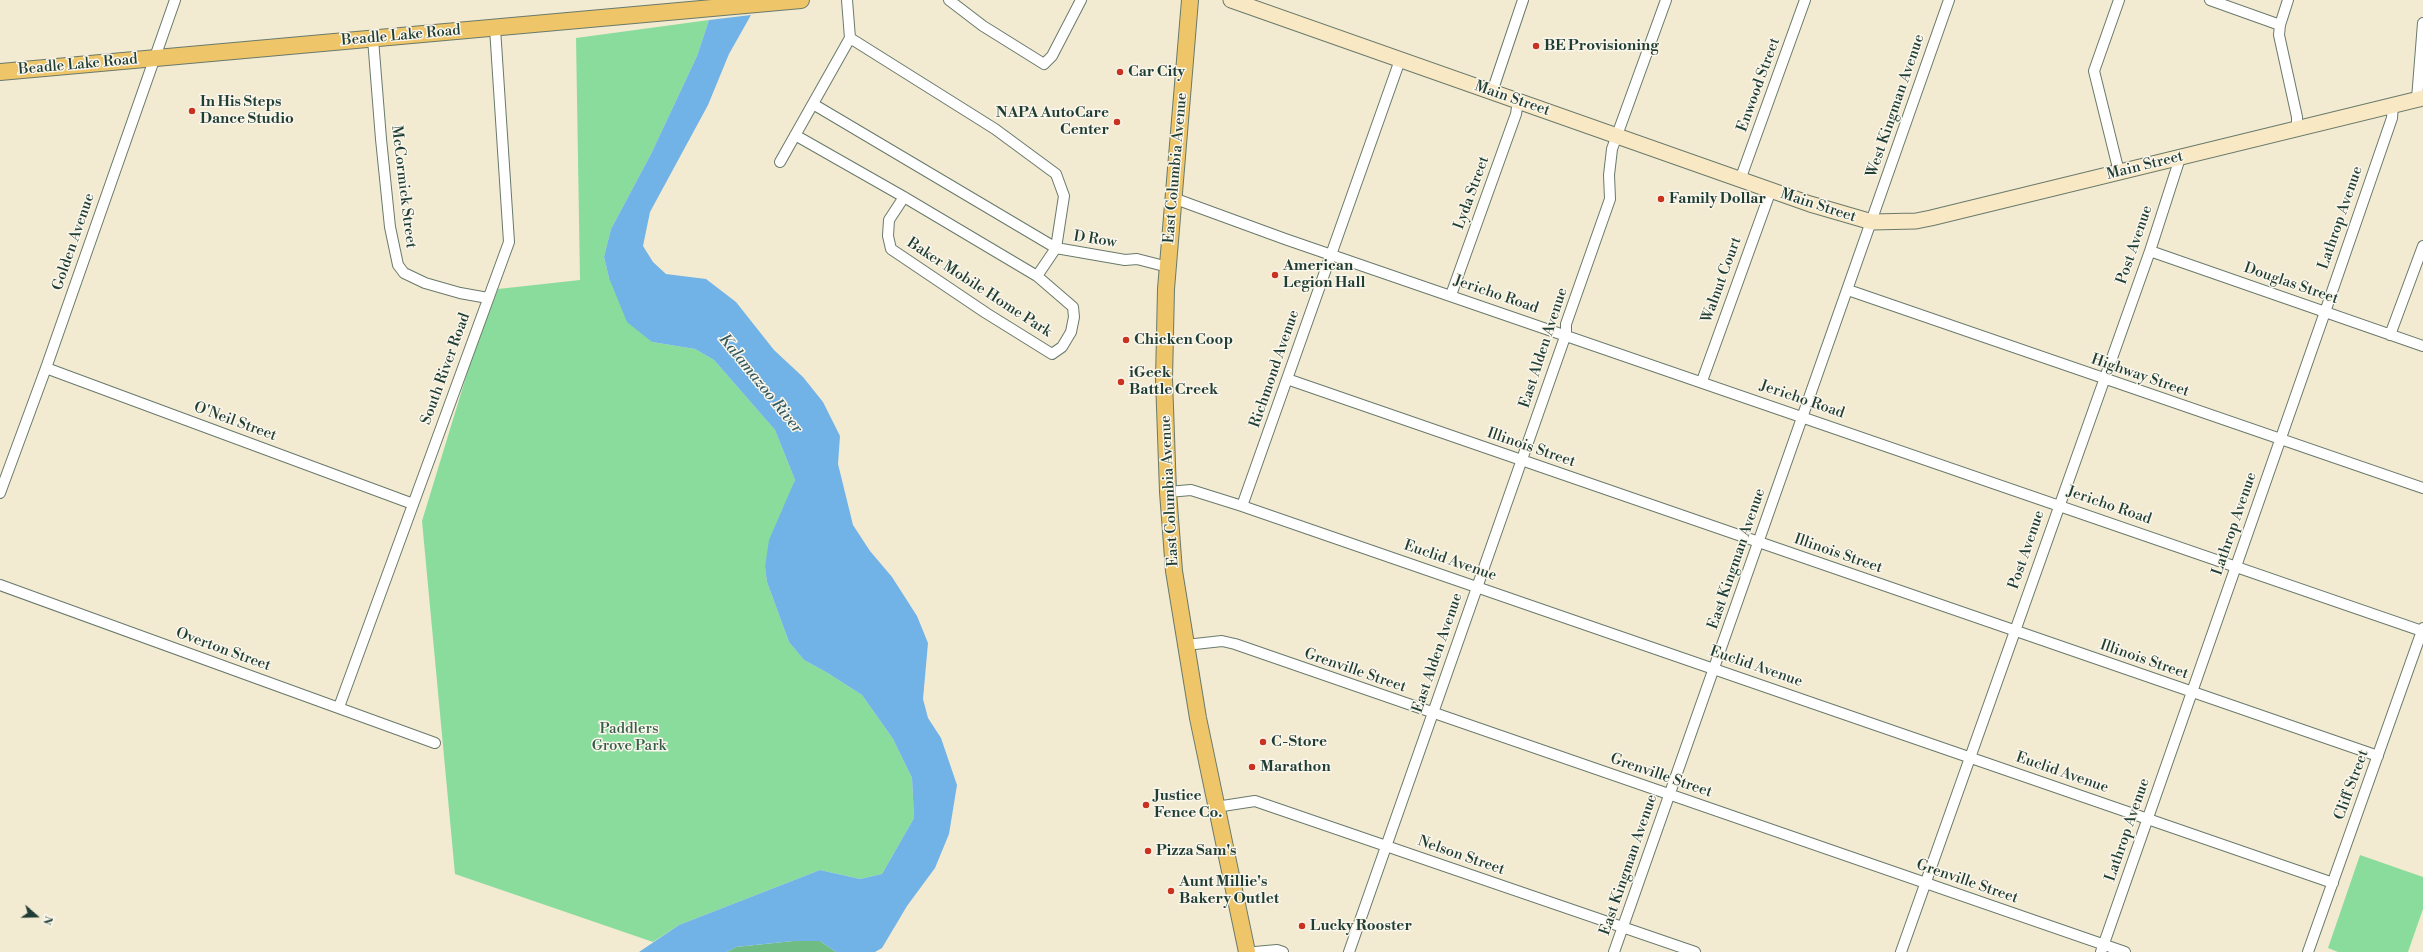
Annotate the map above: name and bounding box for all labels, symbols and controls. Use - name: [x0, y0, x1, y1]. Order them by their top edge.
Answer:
- street label: Beadle Lake Road: [340, 22, 462, 50]
- street label: West Kingman Avenue: [1863, 32, 1929, 180]
- street label: Enwood Street: [1734, 36, 1784, 134]
- place label: BE Provisioning: [1544, 37, 1659, 55]
- marker: BE Provisioning: [1531, 41, 1541, 51]
- street label: Beadle Lake Road: [17, 51, 139, 79]
- place label: Car City: [1128, 63, 1185, 81]
- marker: Car City: [1115, 67, 1125, 77]
- street label: Main Street: [1472, 78, 1552, 120]
- street label: East Columbia Avenue: [1160, 92, 1192, 244]
- place label: In His Steps Dance Studio: [200, 93, 294, 128]
- place label: NAPA AutoCare Center: [996, 104, 1109, 139]
- marker: In His Steps Dance Studio: [187, 106, 197, 116]
- marker: NAPA AutoCare Center: [1112, 117, 1122, 127]
- street label: McCormick Street: [387, 125, 419, 249]
- street label: Main Street: [2105, 148, 2185, 184]
- street label: Lyda Street: [1450, 154, 1494, 232]
- street label: Lathrop Avenue: [2315, 164, 2367, 272]
- street label: Main Street: [1778, 185, 1858, 227]
- place label: Family Dollar: [1669, 190, 1766, 208]
- street label: Golden Avenue: [49, 191, 99, 293]
- marker: Family Dollar: [1656, 194, 1666, 204]
- street label: Post Avenue: [2113, 203, 2157, 287]
- street label: D Row: [1072, 228, 1118, 252]
- street label: Baker Mobile Home Park: [903, 235, 1055, 341]
- street label: Walnut Court: [1698, 235, 1746, 325]
- place label: American Legion Hall: [1283, 257, 1365, 292]
- street label: Douglas Street: [2241, 259, 2341, 309]
- marker: American Legion Hall: [1270, 270, 1280, 280]
- street label: Jericho Road: [1451, 272, 1541, 318]
- street label: East Alden Avenue: [1516, 286, 1572, 410]
- street label: Richmond Avenue: [1246, 308, 1304, 430]
- street label: South River Road: [417, 311, 475, 427]
- water label: Kalamazoo River: [714, 330, 806, 438]
- place label: Chicken Coop: [1134, 331, 1233, 349]
- marker: Chicken Coop: [1121, 335, 1131, 345]
- street label: Highway Street: [2089, 351, 2191, 401]
- place label: iGeek Battle Creek: [1129, 364, 1218, 399]
- marker: iGeek Battle Creek: [1116, 377, 1126, 387]
- street label: Jericho Road: [1757, 377, 1847, 423]
- street label: O'Neil Street: [191, 399, 279, 445]
- street label: East Columbia Avenue: [1157, 415, 1183, 567]
- street label: Illinois Street: [1484, 424, 1578, 472]
- street label: Lathrop Avenue: [2209, 470, 2261, 578]
- street label: Jericho Road: [2064, 483, 2154, 529]
- street label: East Kingman Avenue: [1704, 486, 1770, 632]
- street label: Post Avenue: [2005, 508, 2049, 592]
- street label: Illinois Street: [1791, 530, 1885, 578]
- street label: Euclid Avenue: [1401, 537, 1499, 585]
- street label: East Alden Avenue: [1409, 591, 1467, 715]
- street label: Overton Street: [173, 624, 273, 676]
- street label: Illinois Street: [2097, 636, 2191, 684]
- street label: Euclid Avenue: [1707, 643, 1805, 691]
- street label: Grenville Street: [1302, 645, 1408, 697]
- park label: Paddlers Grove Park: [592, 720, 666, 755]
- place label: C-Store: [1271, 733, 1327, 751]
- marker: C-Store: [1258, 737, 1268, 747]
- street label: Cliff Street: [2331, 748, 2373, 822]
- street label: Euclid Avenue: [2013, 749, 2111, 797]
- street label: Grenville Street: [1608, 750, 1714, 802]
- place label: Marathon: [1260, 758, 1331, 776]
- marker: Marathon: [1247, 762, 1257, 772]
- street label: Lathrop Avenue: [2102, 776, 2154, 884]
- place label: Justice Fence Co.: [1154, 787, 1222, 822]
- street label: East Kingman Avenue: [1596, 792, 1662, 938]
- marker: Justice Fence Co.: [1141, 800, 1151, 810]
- street label: Nelson Street: [1415, 833, 1507, 879]
- place label: Pizza Sam's: [1156, 842, 1236, 860]
- marker: Pizza Sam's: [1143, 846, 1153, 856]
- street label: Grenville Street: [1914, 856, 2020, 908]
- place label: Aunt Millie's Bakery Outlet: [1179, 873, 1279, 908]
- marker: Aunt Millie's Bakery Outlet: [1166, 886, 1176, 896]
- north arrow: [16, 896, 56, 936]
- text: N: [39, 914, 55, 927]
- place label: Lucky Rooster: [1310, 917, 1412, 935]
- marker: Lucky Rooster: [1297, 921, 1307, 931]

